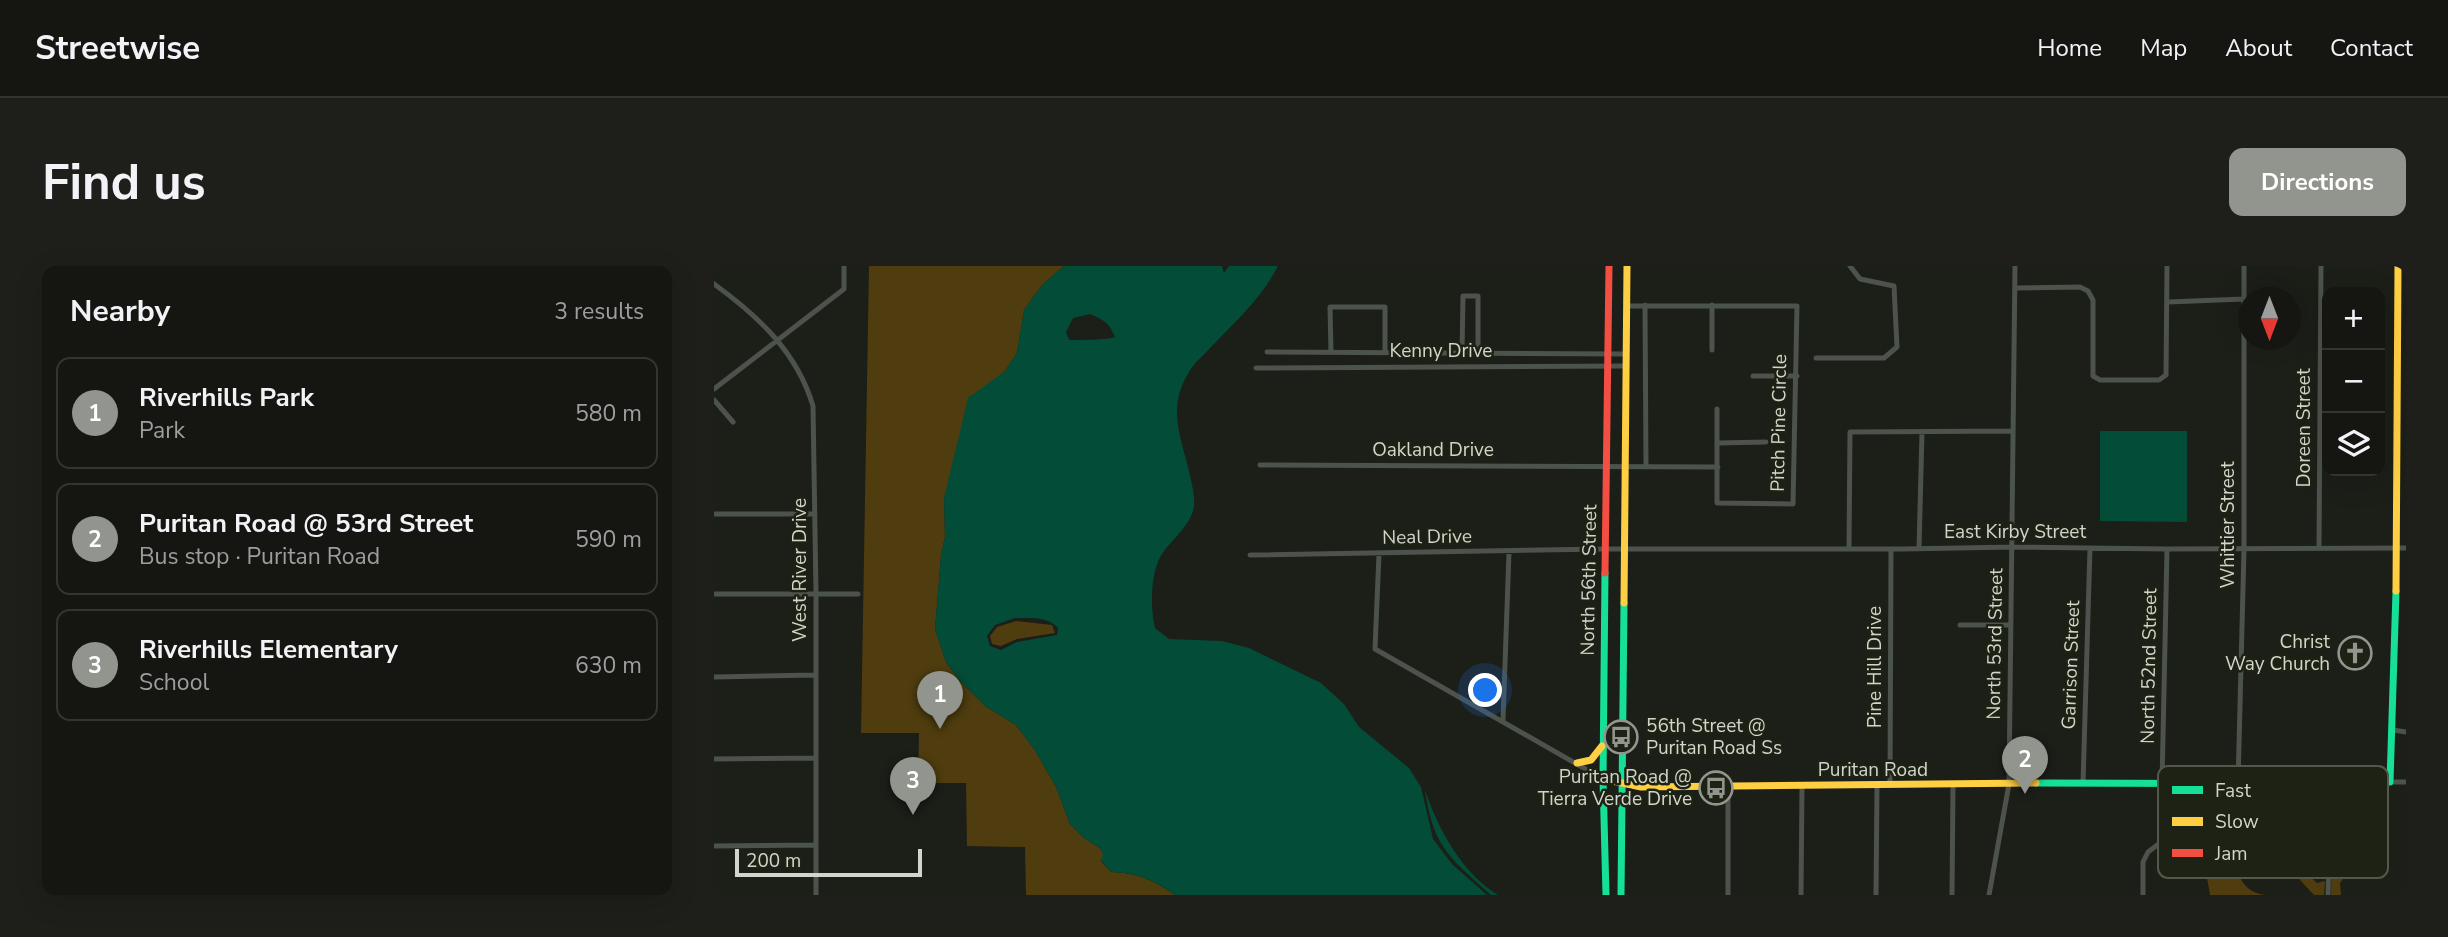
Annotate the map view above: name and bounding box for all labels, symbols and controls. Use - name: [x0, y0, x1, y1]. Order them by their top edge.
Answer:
- text: Streetwise: [35, 26, 200, 71]
- text: Home: [2037, 32, 2102, 64]
- text: Map: [2140, 32, 2187, 64]
- text: About: [2225, 32, 2292, 64]
- text: Contact: [2330, 32, 2413, 64]
- button: Directions: [2229, 148, 2406, 216]
- text: Find us: [42, 149, 206, 216]
- north arrow: [2238, 287, 2301, 350]
- map controls: [2322, 287, 2385, 476]
- button: +: [2322, 287, 2385, 350]
- text: Nearby: [70, 291, 170, 332]
- text: 3 results: [554, 296, 644, 327]
- street label: Kenny Drive: [1390, 338, 1492, 364]
- button: −: [2322, 350, 2385, 413]
- street label: Pitch Pine Circle: [1765, 354, 1793, 492]
- street label: Doreen Street: [2291, 368, 2317, 488]
- text: Riverhills Park: [139, 380, 314, 415]
- text: 1: [88, 398, 102, 429]
- text: 580 m: [575, 398, 642, 429]
- button: layers: [2322, 413, 2385, 476]
- text: Park: [139, 415, 185, 446]
- street label: Oakland Drive: [1372, 437, 1494, 463]
- street label: Whittier Street: [2215, 461, 2241, 589]
- street label: West River Drive: [787, 498, 813, 642]
- street label: North 56th Street: [1575, 504, 1603, 656]
- text: Puritan Road @ 53rd Street: [139, 506, 473, 541]
- street label: East Kirby Street: [1944, 519, 2086, 545]
- street label: Neal Drive: [1382, 523, 1472, 551]
- text: 2: [88, 524, 102, 555]
- text: 590 m: [575, 524, 642, 555]
- text: Bus stop · Puritan Road: [139, 541, 380, 572]
- street label: North 53rd Street: [1981, 568, 2009, 720]
- street label: North 52nd Street: [2135, 588, 2163, 744]
- street label: Garrison Street: [2056, 600, 2086, 730]
- street label: Pine Hill Drive: [1862, 606, 1888, 728]
- place label: Christ Way Church: [2225, 629, 2330, 677]
- text: Riverhills Elementary: [139, 632, 398, 667]
- church icon: Christ Way Church: [2336, 634, 2374, 672]
- text: 3: [88, 650, 102, 681]
- text: 630 m: [575, 650, 642, 681]
- text: School: [139, 667, 209, 698]
- pin: 1: [917, 671, 963, 729]
- your location: [1468, 673, 1502, 707]
- place label: 56th Street @ Puritan Road Ss: [1646, 713, 1782, 761]
- bus stop icon: 56th Street @ Puritan Road Ss: [1602, 718, 1640, 756]
- pin: 2: [2002, 736, 2048, 794]
- pin: 3: [890, 757, 936, 815]
- street label: Puritan Road: [1818, 757, 1928, 783]
- place label: Puritan Road @ Tierra Verde Drive: [1538, 764, 1692, 812]
- legend: [2158, 766, 2388, 878]
- bus stop icon: Puritan Road @ Tierra Verde Drive: [1697, 769, 1735, 807]
- text: Fast: [2215, 778, 2251, 804]
- text: Slow: [2215, 809, 2259, 835]
- text: Jam: [2214, 841, 2248, 867]
- scale bar: [735, 846, 922, 878]
- text: 200 m: [746, 848, 801, 874]

